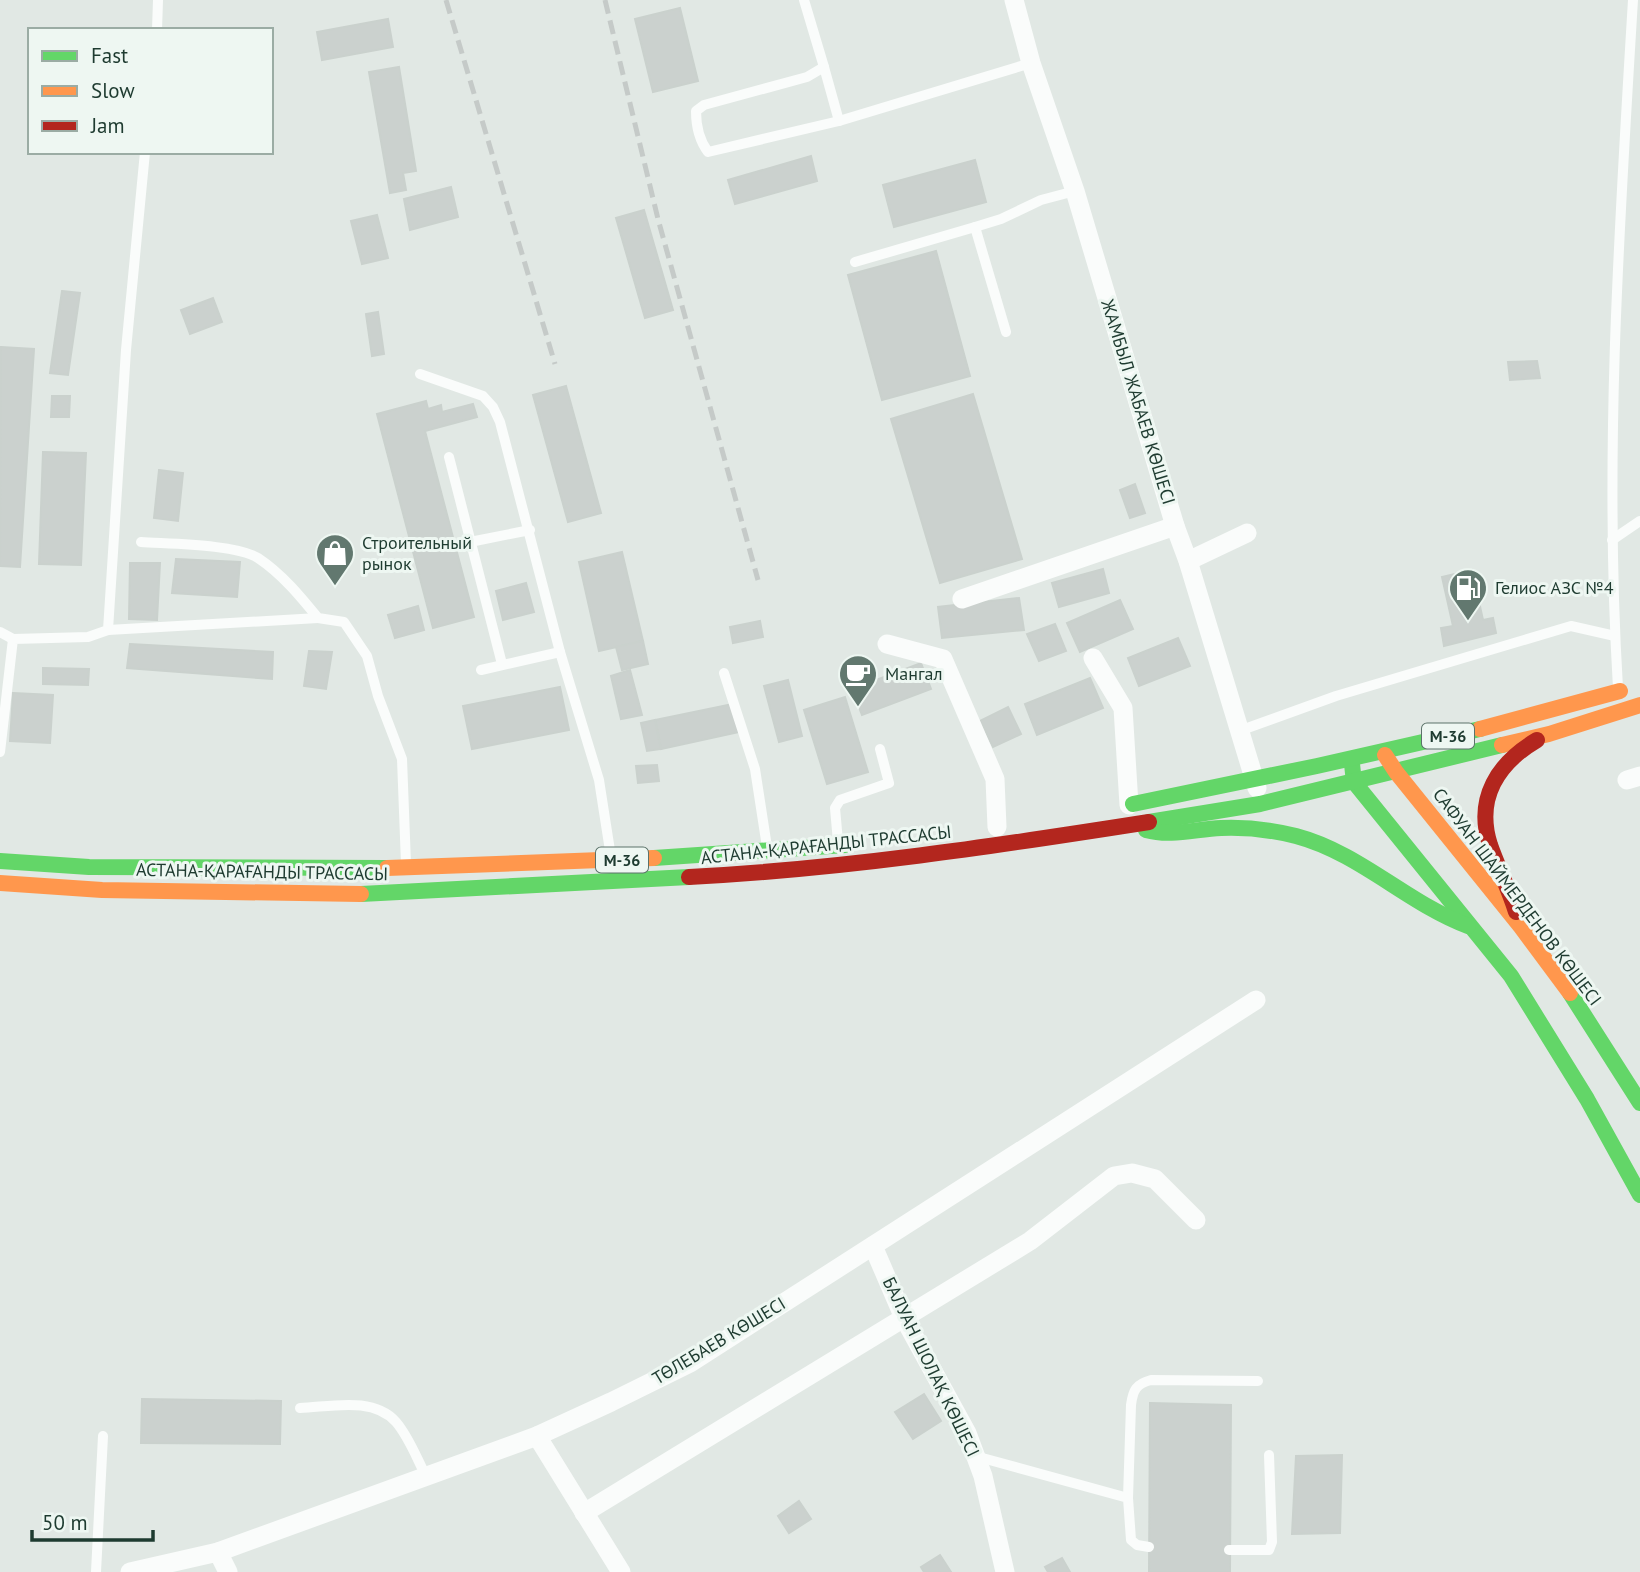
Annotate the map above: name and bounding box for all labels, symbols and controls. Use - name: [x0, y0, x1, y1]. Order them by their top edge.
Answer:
- legend: [28, 28, 273, 154]
- text: Fast: [91, 42, 128, 69]
- text: Slow: [91, 77, 135, 104]
- text: Jam: [90, 112, 125, 139]
- street label: ЖАМБЫЛ ЖАБАЕВ КӨШЕСІ: [1096, 296, 1181, 507]
- place label: Строительный рынок: [362, 531, 472, 575]
- shop icon: Строительный рынок: [314, 532, 356, 587]
- fuel station icon: Гелиос АЗС №4: [1447, 567, 1489, 622]
- place label: Гелиос АЗС №4: [1495, 576, 1614, 599]
- cafe icon: Мангал: [837, 653, 879, 708]
- place label: Мангал: [885, 662, 943, 685]
- road number: M-36: [1422, 723, 1474, 748]
- street label: САФУАН ШАЙМЕРДЕНОВ КӨШЕСІ: [1428, 783, 1607, 1010]
- street label: АСТАНА-ҚАРАҒАНДЫ ТРАССАСЫ: [699, 820, 952, 869]
- road number: M-36: [596, 848, 648, 873]
- street label: АСТАНА-ҚАРАҒАНДЫ ТРАССАСЫ: [136, 858, 388, 885]
- street label: БАЛУАН ШОЛАҚ КӨШЕСІ: [878, 1273, 985, 1461]
- street label: ТӨЛЕБАЕВ КӨШЕСІ: [648, 1292, 790, 1389]
- scale bar: [32, 1498, 152, 1542]
- text: 50 m: [42, 1509, 88, 1536]

